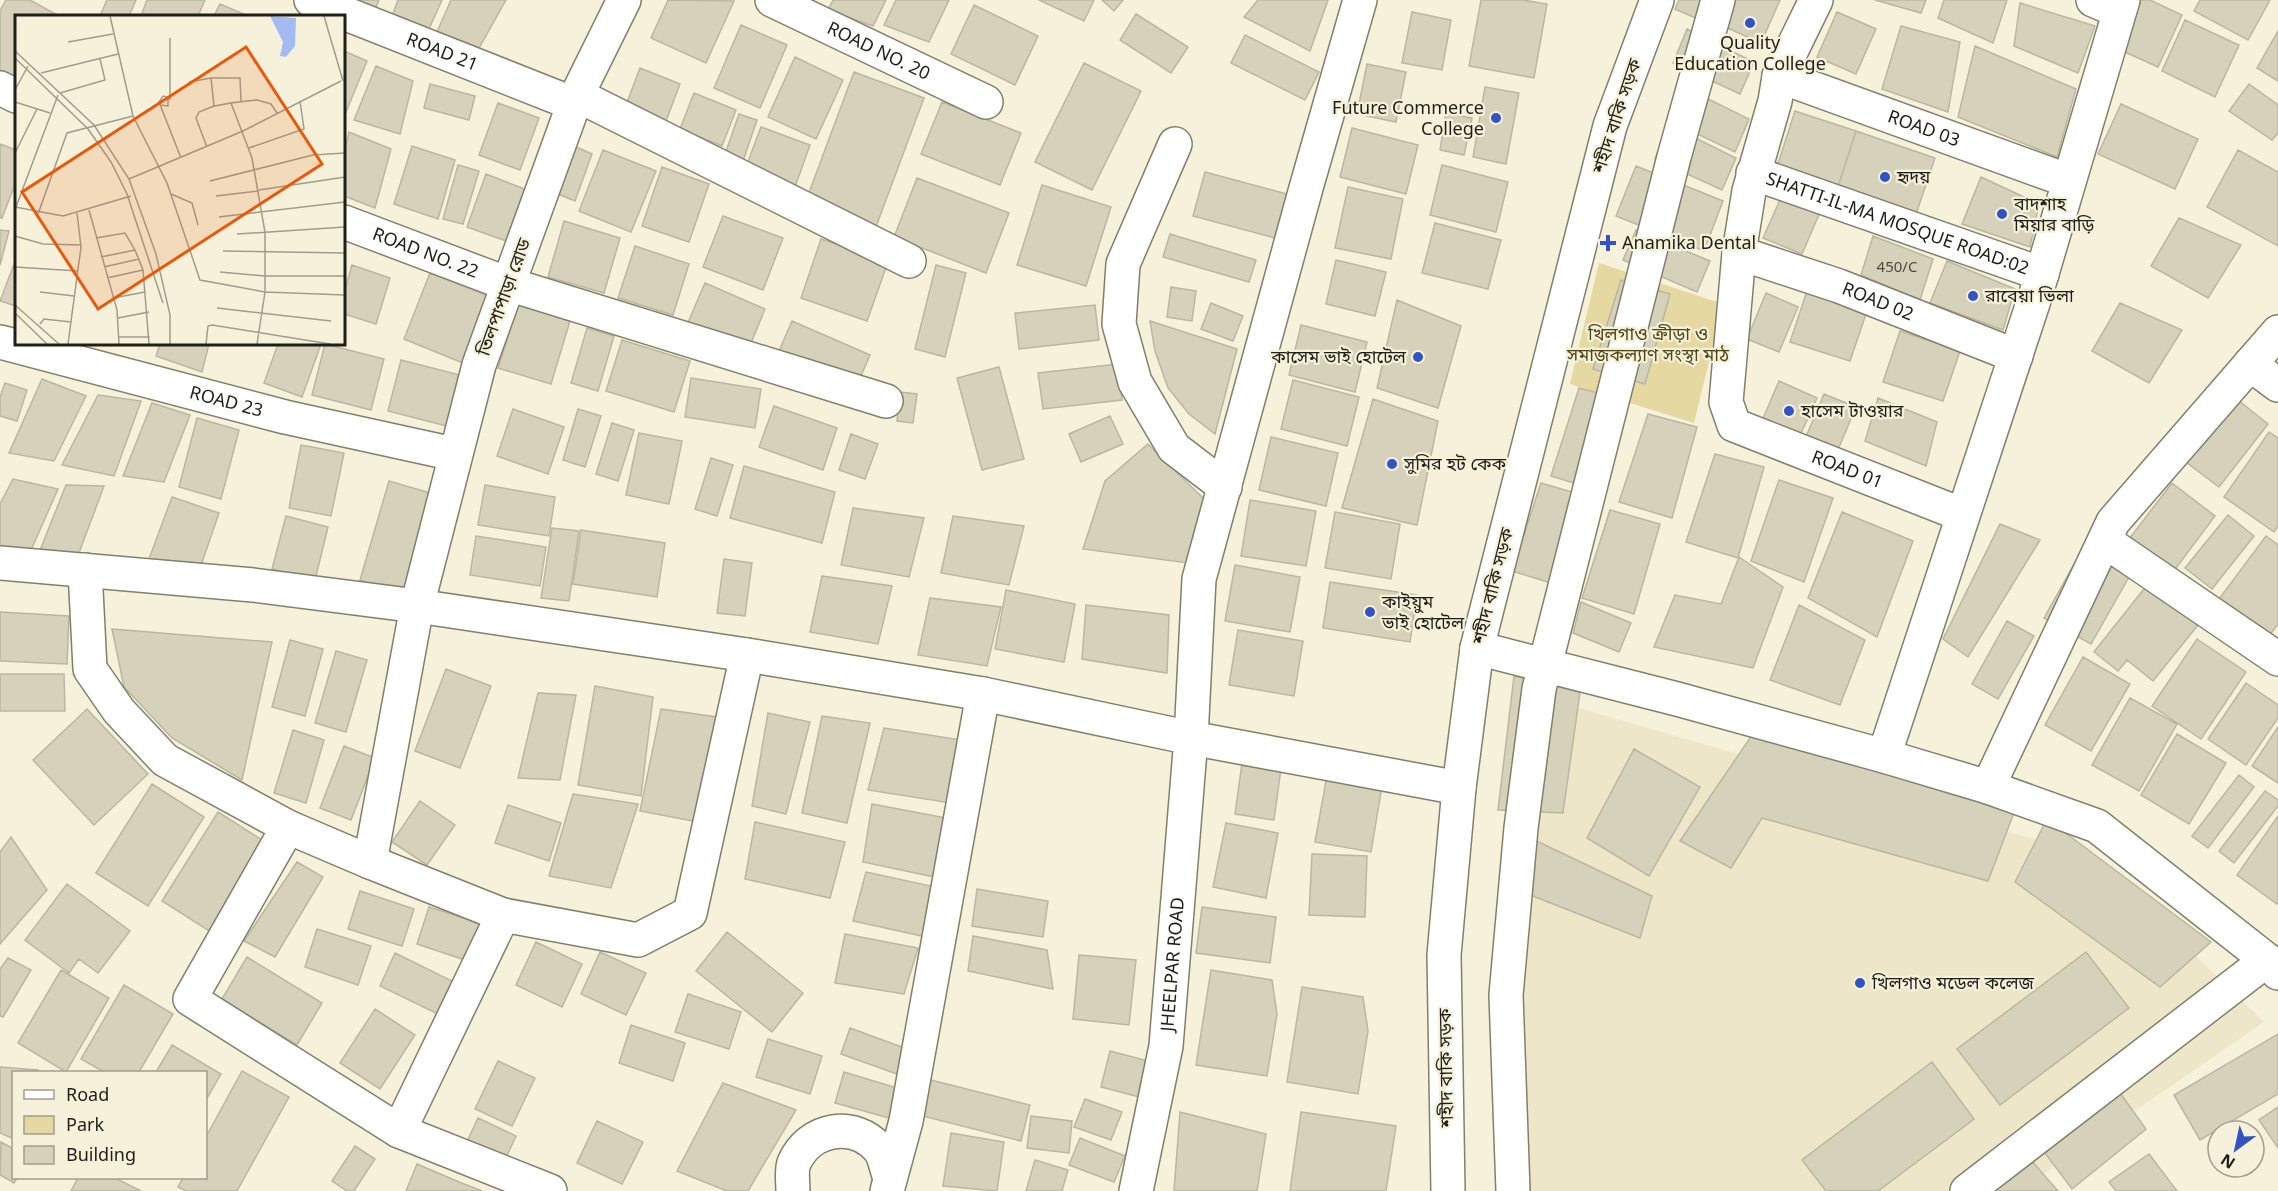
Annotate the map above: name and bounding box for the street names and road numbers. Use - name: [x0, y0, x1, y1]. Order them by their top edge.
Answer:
- street label: ROAD NO. 20: [824, 15, 934, 85]
- street label: ROAD 21: [403, 26, 482, 76]
- street label: শহীদ বাকি সড়ক: [1586, 55, 1646, 177]
- street label: ROAD 03: [1885, 103, 1963, 152]
- street label: SHATTI-IL-MA MOSQUE ROAD:02: [1763, 166, 2032, 280]
- street label: ROAD NO. 22: [369, 221, 482, 283]
- street label: তিলপাপাড়া রোড: [470, 235, 535, 360]
- street label: ROAD 02: [1839, 275, 1917, 325]
- street label: ROAD 23: [187, 379, 266, 422]
- street label: ROAD 01: [1808, 444, 1887, 493]
- street label: শহীদ বাকি সড়ক: [1466, 524, 1518, 648]
- street label: JHEELPAR ROAD: [1154, 896, 1189, 1034]
- street label: শহীদ বাকি সড়ক: [1432, 1008, 1458, 1129]

